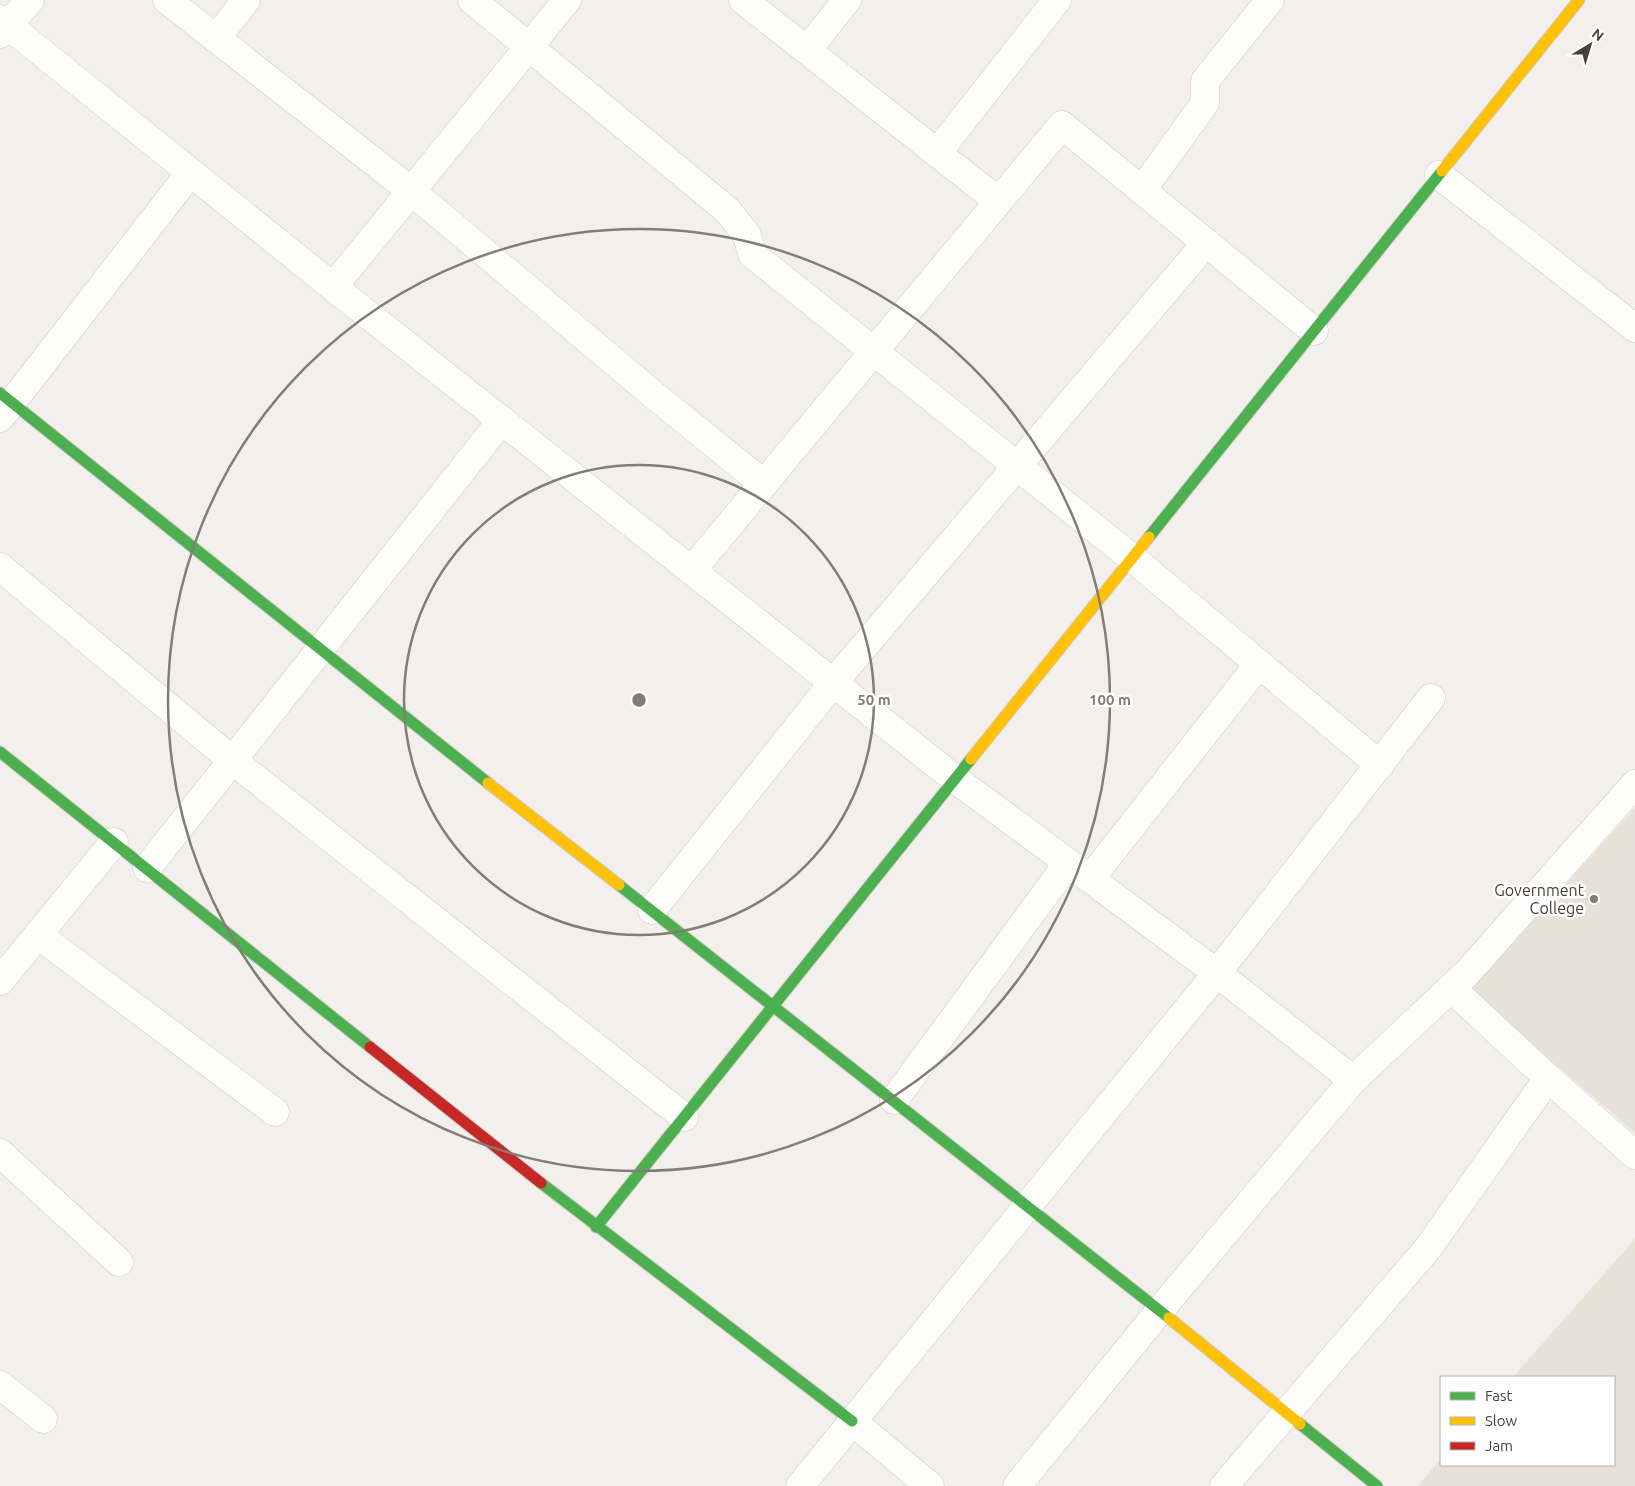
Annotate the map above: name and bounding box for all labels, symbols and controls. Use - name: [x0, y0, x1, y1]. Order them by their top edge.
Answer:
- north arrow: [1565, 20, 1615, 70]
- text: N: [1589, 25, 1607, 44]
- centre of rings: [630, 691, 648, 709]
- text: 50 m: [857, 691, 891, 708]
- text: 100 m: [1089, 691, 1131, 708]
- place label: Government College: [1494, 881, 1585, 917]
- marker: Government College: [1588, 893, 1600, 905]
- legend: [1440, 1376, 1615, 1466]
- text: Fast: [1485, 1387, 1513, 1404]
- text: Slow: [1485, 1412, 1518, 1429]
- text: Jam: [1485, 1437, 1513, 1454]

